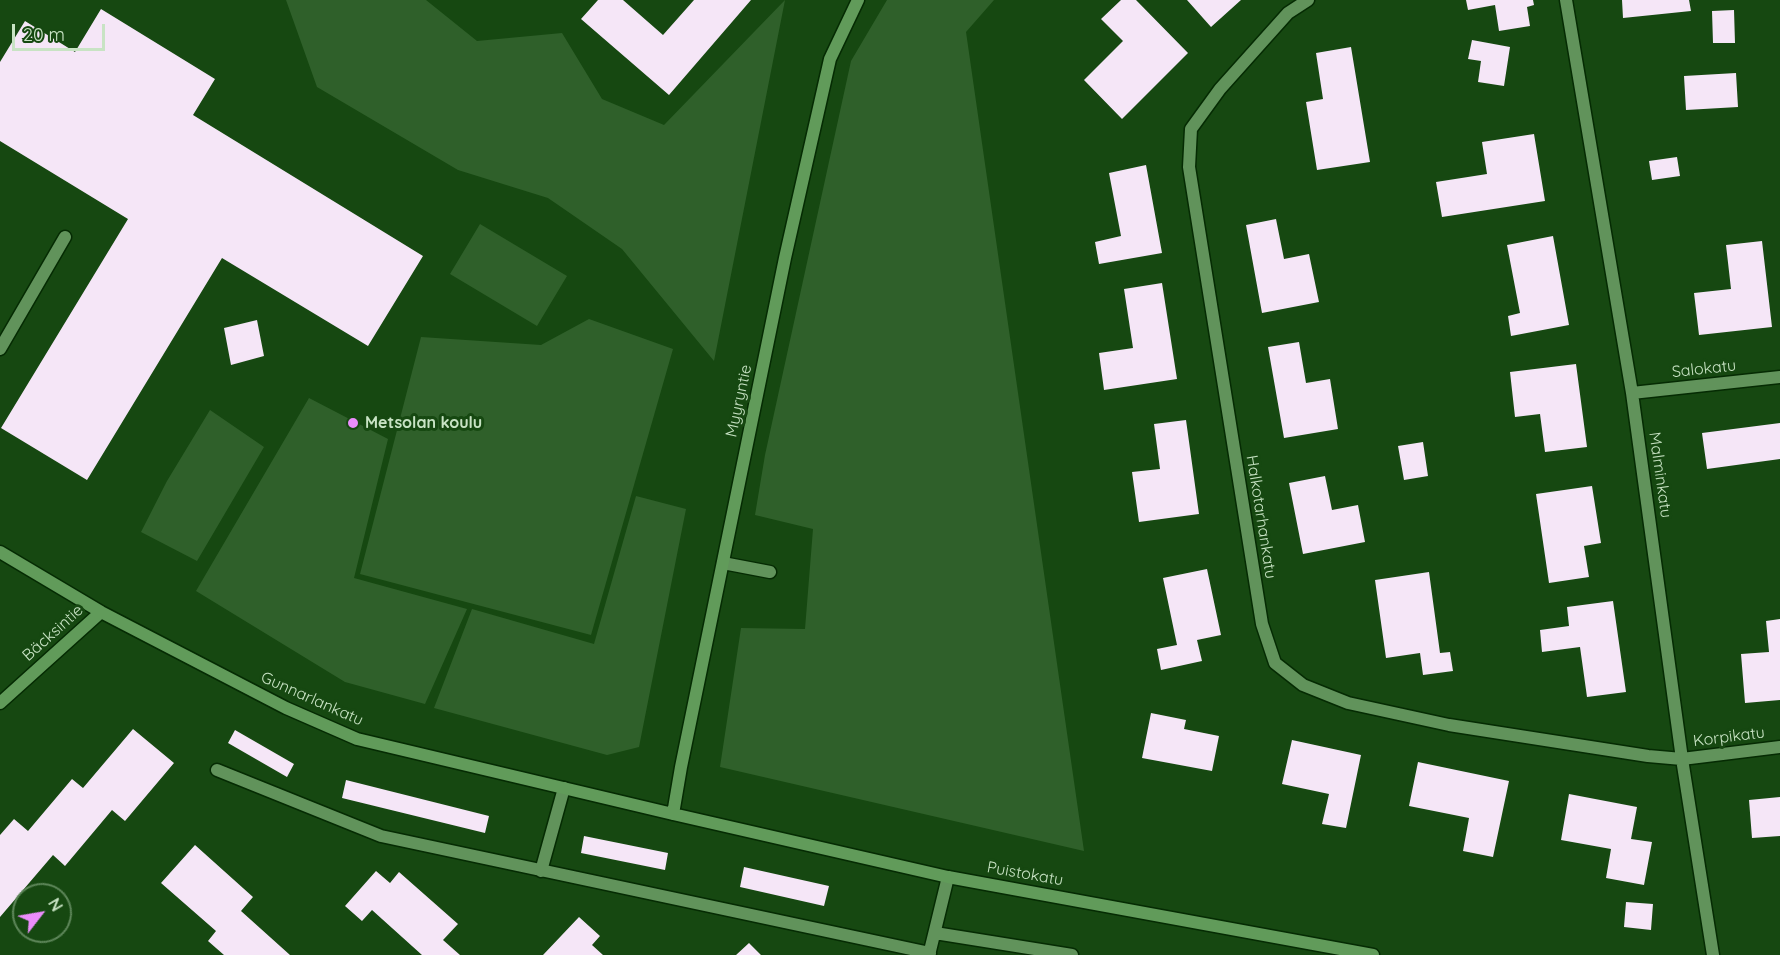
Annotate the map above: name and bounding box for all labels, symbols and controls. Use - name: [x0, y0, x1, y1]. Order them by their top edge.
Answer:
- scale bar: [15, 12, 108, 50]
- text: 20 m: [23, 23, 65, 46]
- street label: Salokatu: [1671, 356, 1737, 382]
- street label: Myyryntie: [722, 363, 756, 439]
- place label: Metsolan koulu: [365, 413, 482, 433]
- marker: Metsolan koulu: [346, 416, 360, 430]
- street label: Malminkatu: [1644, 431, 1676, 519]
- street label: Halkotarhankatu: [1242, 454, 1280, 580]
- street label: Bäcksintie: [19, 601, 87, 665]
- street label: Gunnarlankatu: [258, 668, 366, 730]
- street label: Korpikatu: [1692, 723, 1766, 751]
- street label: Puistokatu: [985, 858, 1065, 890]
- north arrow: [12, 883, 72, 943]
- text: N: [44, 895, 67, 915]

